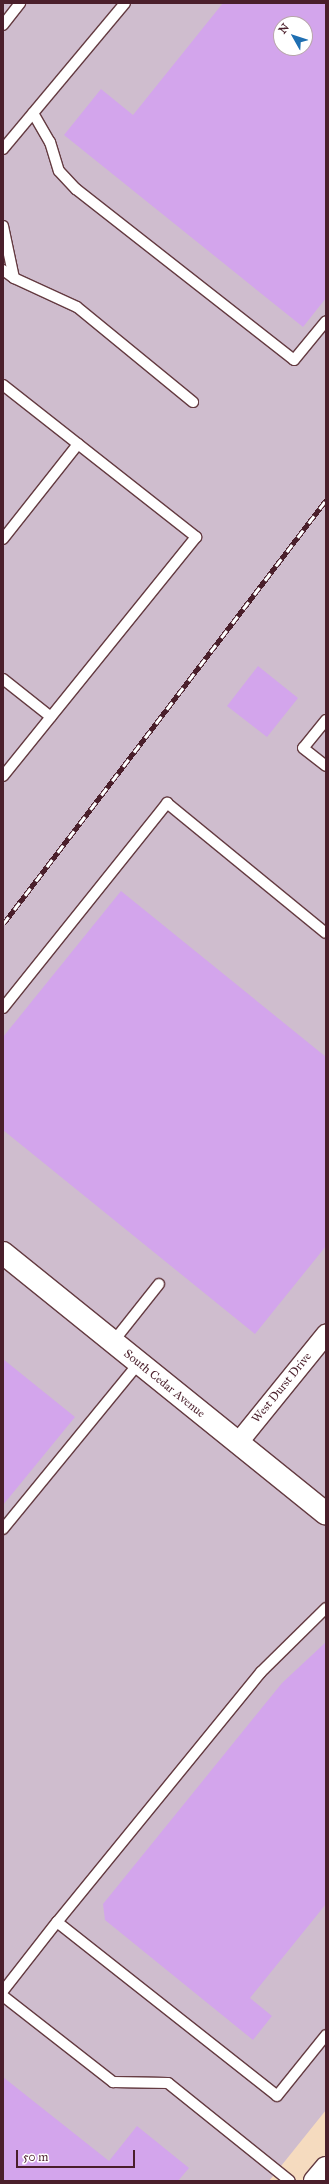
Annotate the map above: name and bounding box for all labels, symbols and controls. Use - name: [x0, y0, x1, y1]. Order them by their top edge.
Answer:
- north arrow: [273, 16, 313, 56]
- text: N: [276, 21, 292, 36]
- street label: South Cedar Avenue: [120, 1347, 208, 1421]
- street label: West Durst Drive: [249, 1350, 315, 1426]
- scale bar: [18, 2142, 137, 2168]
- text: 50 m: [23, 2150, 48, 2164]

